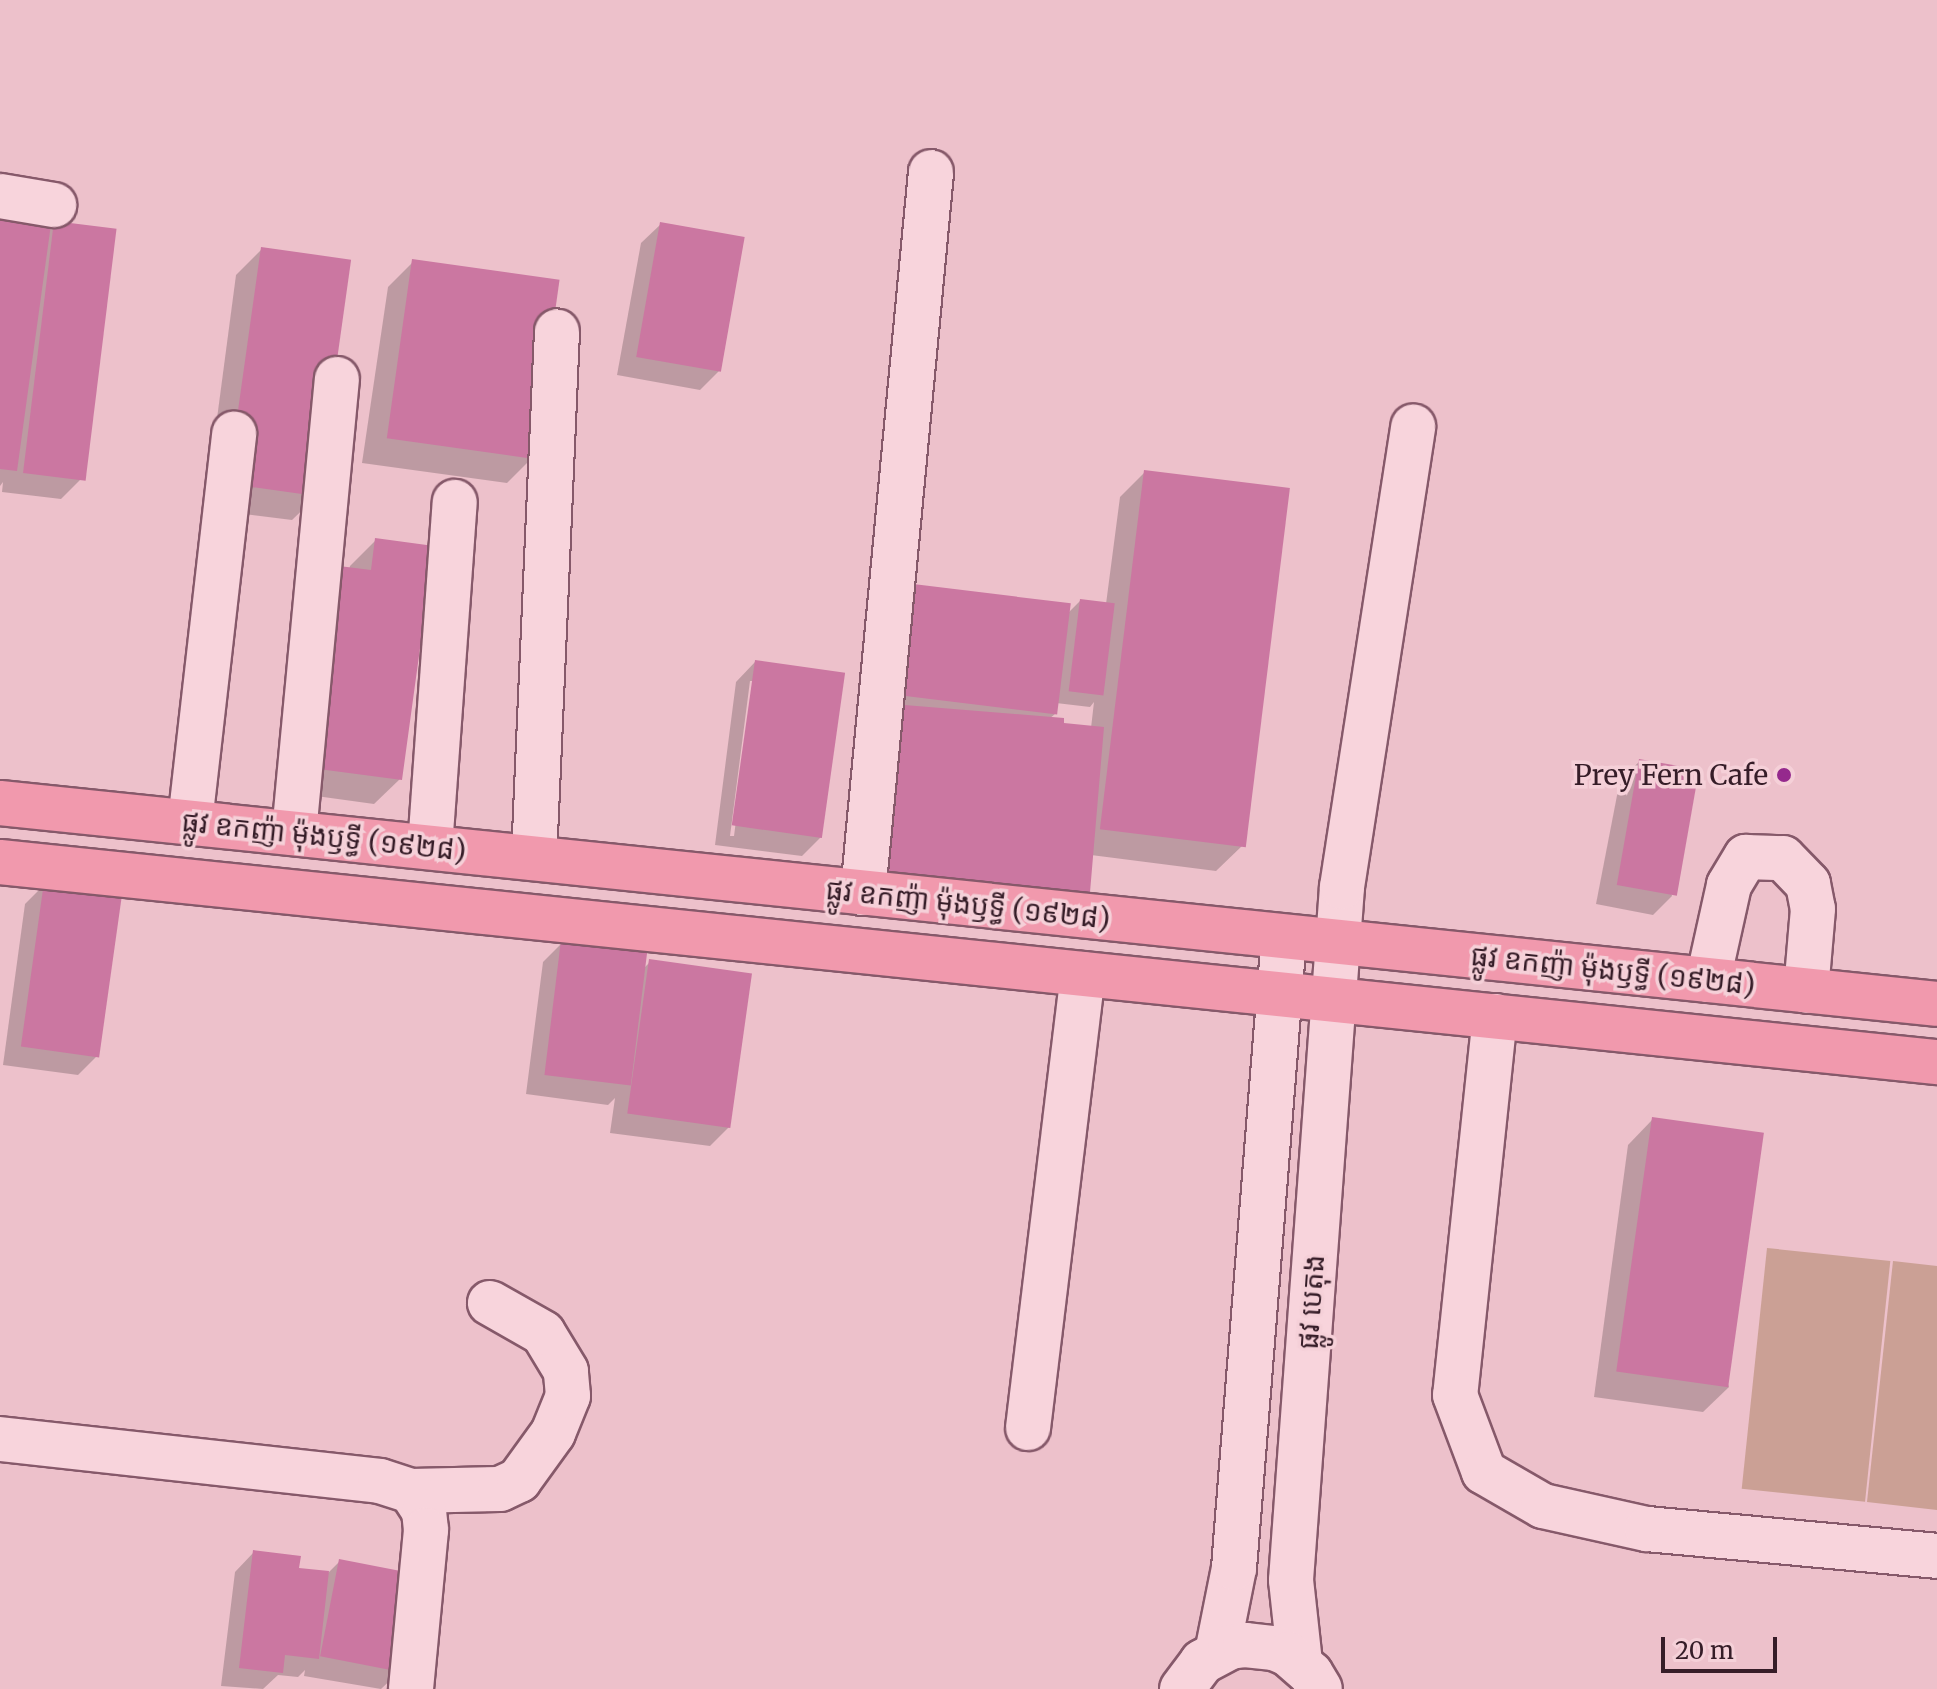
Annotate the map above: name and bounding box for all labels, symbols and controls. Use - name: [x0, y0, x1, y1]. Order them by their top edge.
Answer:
- place label: Prey Fern Cafe: [1574, 758, 1768, 792]
- marker: Prey Fern Cafe: [1775, 766, 1793, 784]
- street label: ផ្លូវ ឧកញ៉ា ម៉ុងឫទ្ធី (១៩២៨): [180, 804, 468, 868]
- street label: ផ្លូវ ឧកញ៉ា ម៉ុងឫទ្ធី (១៩២៨): [824, 872, 1112, 936]
- street label: ផ្លូវ ឧកញ៉ា ម៉ុងឫទ្ធី (១៩២៨): [1469, 938, 1757, 1002]
- street label: ផ្លូវ បេតុង: [1291, 1253, 1331, 1351]
- scale bar: [1665, 1621, 1781, 1671]
- text: 20 m: [1675, 1635, 1734, 1666]

